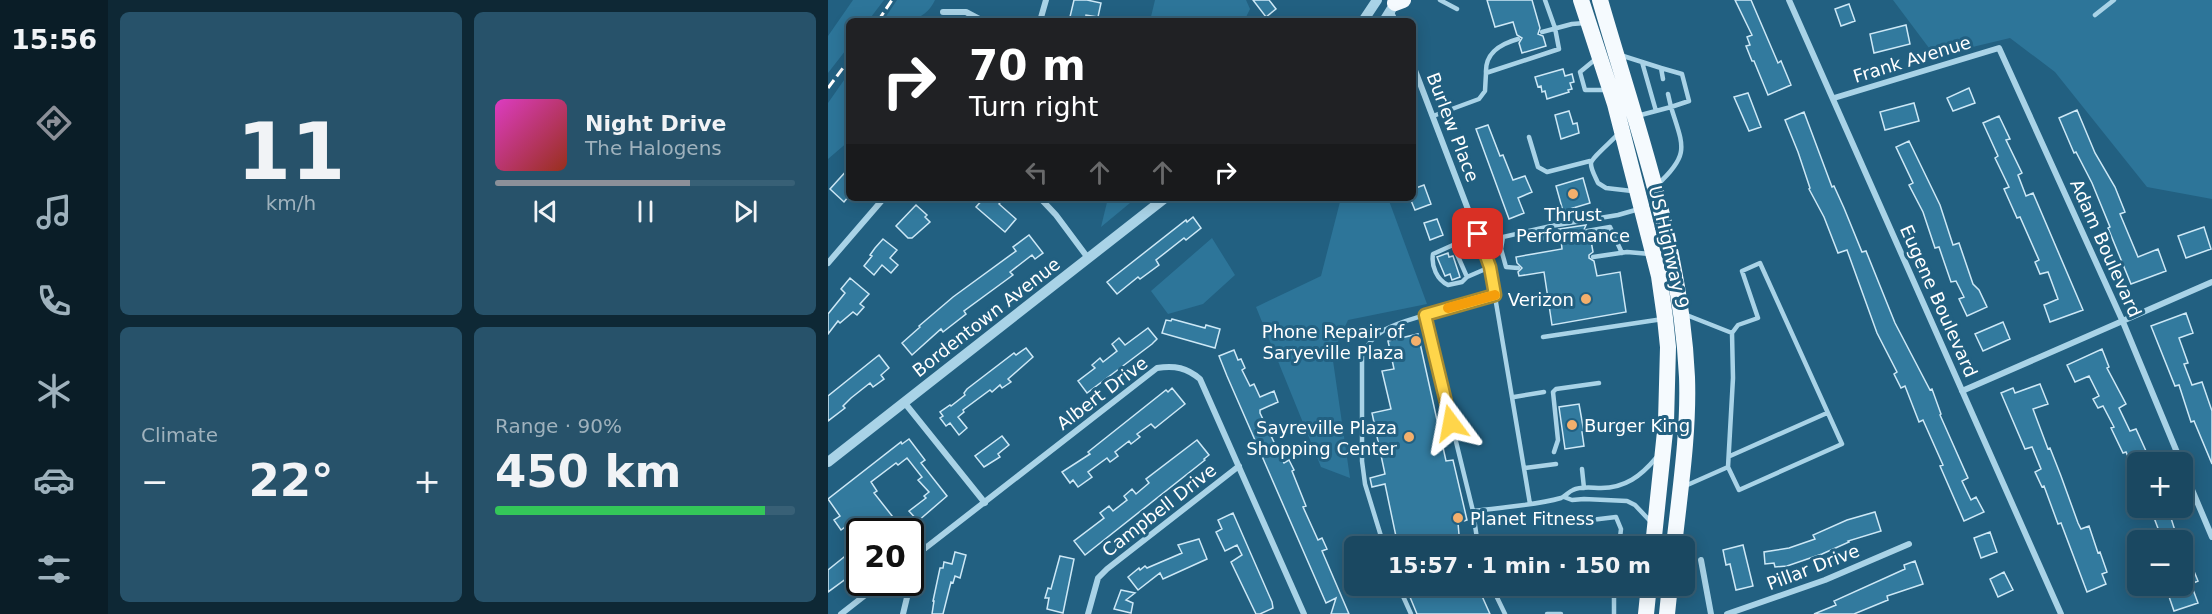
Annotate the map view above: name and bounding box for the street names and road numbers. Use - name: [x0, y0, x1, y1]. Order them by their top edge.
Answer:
- street label: Frank Avenue: [1851, 31, 1973, 87]
- street label: Burlew Place: [1422, 69, 1484, 185]
- street label: Adam Boulevard: [2066, 176, 2146, 320]
- street label: US Highway 9: [1645, 184, 1693, 310]
- street label: Eugene Boulevard: [1896, 222, 1982, 380]
- street label: Bordentown Avenue: [908, 253, 1064, 381]
- street label: Albert Drive: [1053, 352, 1151, 434]
- street label: Campbell Drive: [1098, 459, 1220, 561]
- street label: Pillar Drive: [1764, 540, 1862, 594]

